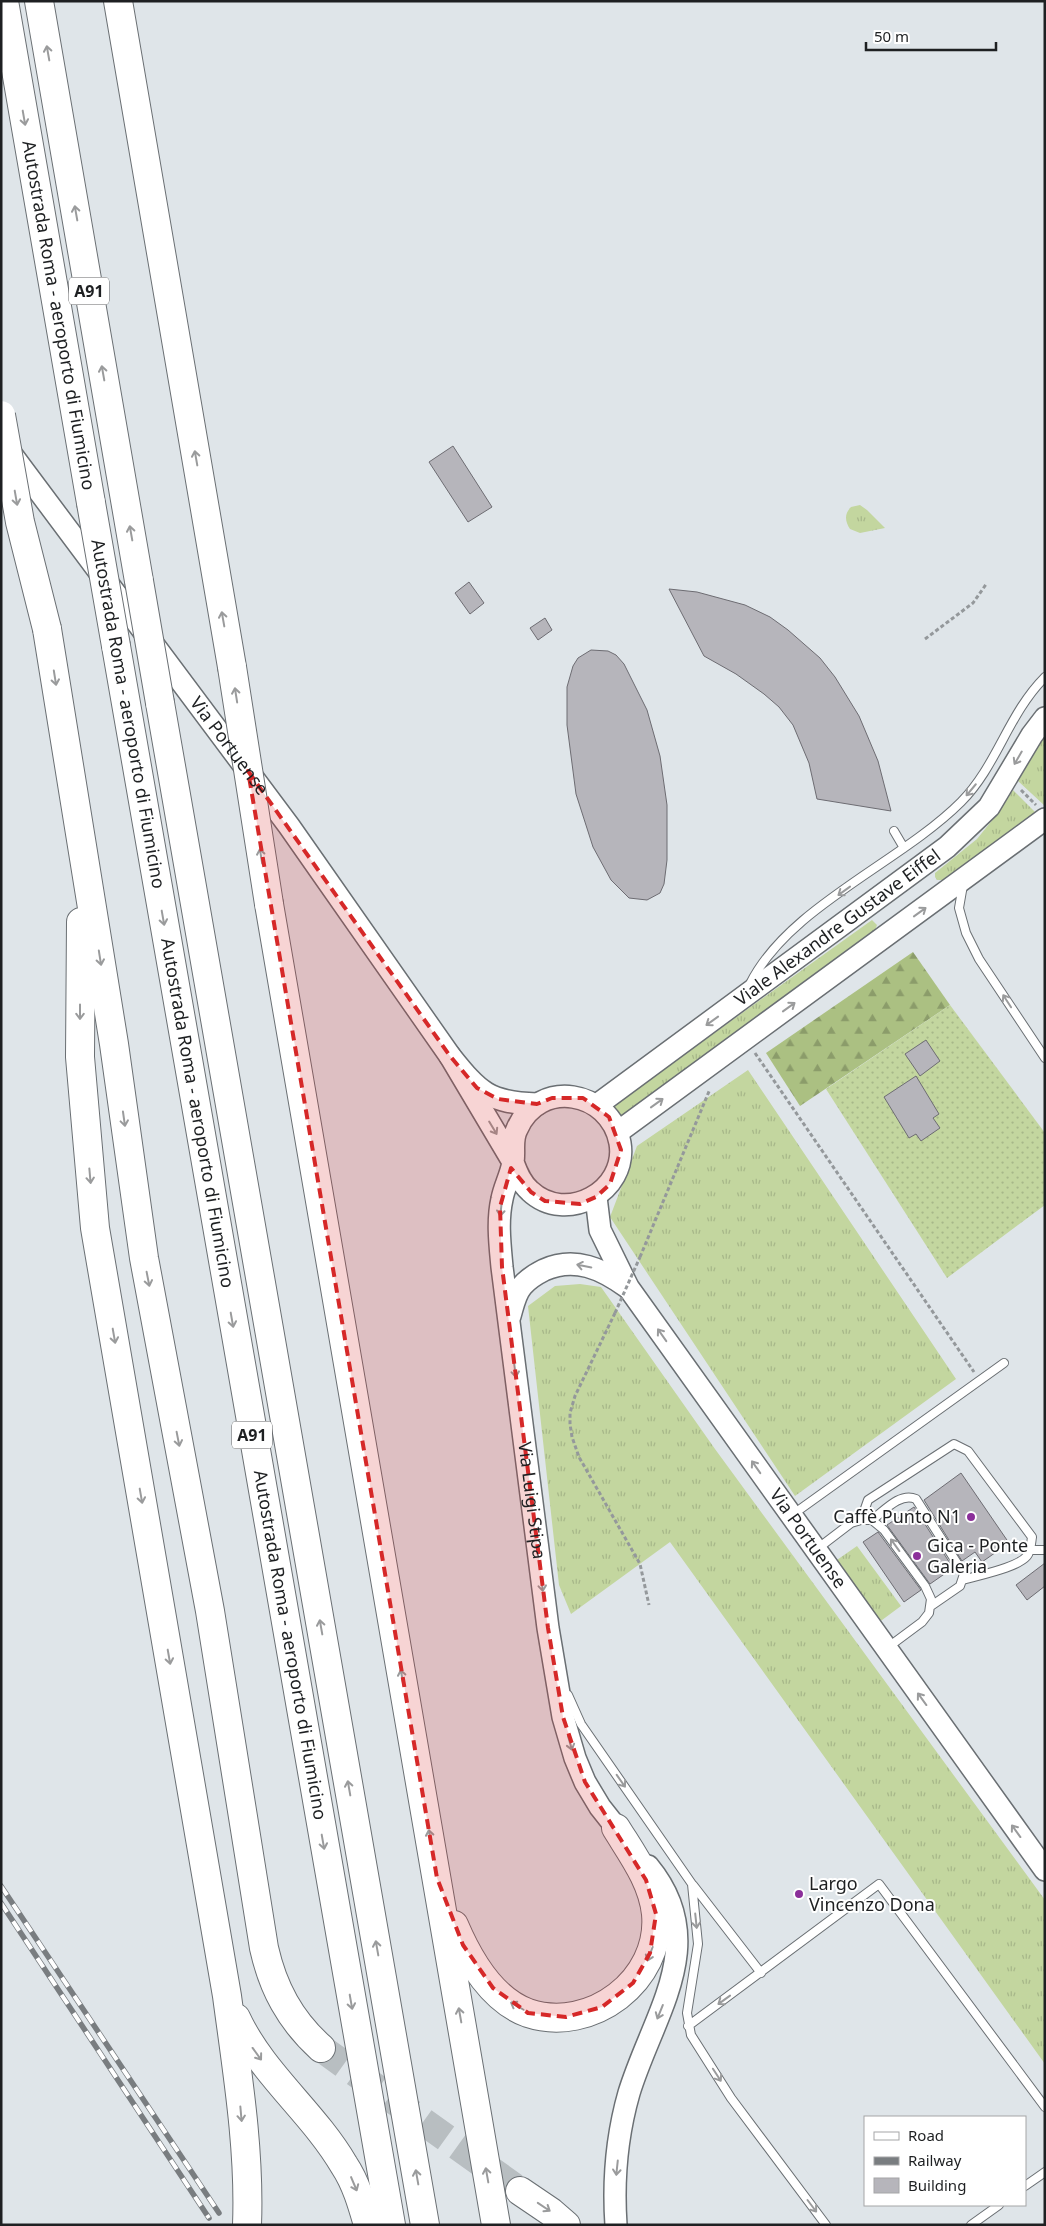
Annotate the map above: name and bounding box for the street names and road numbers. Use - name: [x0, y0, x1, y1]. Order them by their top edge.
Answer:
- street label: Autostrada Roma - aeroporto di Fiumicino: [17, 138, 102, 492]
- road number: A91: [69, 278, 109, 304]
- street label: Autostrada Roma - aeroporto di Fiumicino: [86, 537, 172, 890]
- street label: Via Portuense: [185, 691, 275, 799]
- street label: Viale Alexandre Gustave Eiffel: [729, 843, 945, 1011]
- street label: Autostrada Roma - aeroporto di Fiumicino: [156, 936, 241, 1289]
- road number: A91: [232, 1422, 272, 1448]
- street label: Via Luigi Stipa: [513, 1440, 552, 1561]
- street label: Autostrada Roma - aeroporto di Fiumicino: [249, 1468, 333, 1821]
- street label: Via Portuense: [765, 1483, 853, 1593]

